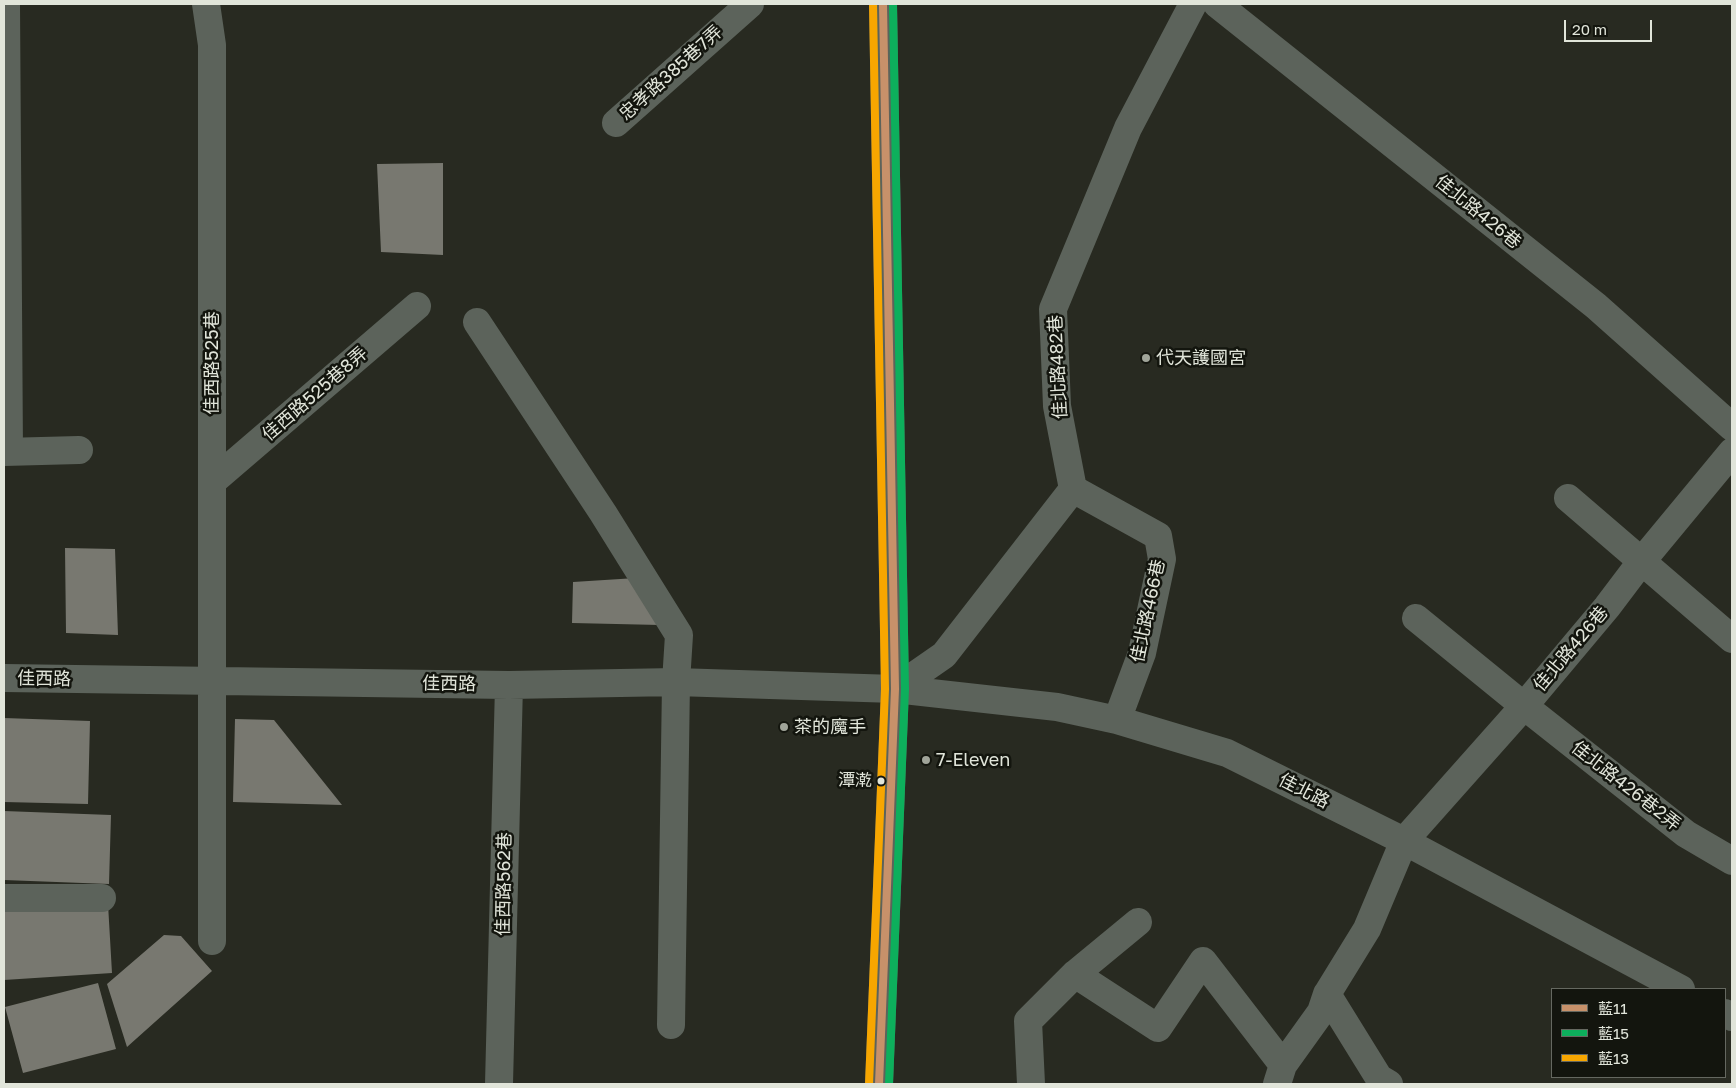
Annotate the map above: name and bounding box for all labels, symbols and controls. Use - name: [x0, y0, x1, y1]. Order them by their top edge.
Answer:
- scale bar: [1566, 10, 1654, 42]
- text: 20 m: [1572, 20, 1607, 38]
- street label: 忠孝路385巷7弄: [615, 21, 727, 125]
- street label: 佳北路426巷: [1431, 171, 1525, 253]
- street label: 佳西路525巷: [201, 311, 223, 415]
- street label: 佳北路482巷: [1044, 314, 1072, 420]
- street label: 佳西路525巷8弄: [258, 342, 372, 446]
- place label: 代天護國宮: [1156, 347, 1246, 369]
- marker: 代天護國宮: [1140, 352, 1152, 364]
- street label: 佳北路466巷: [1127, 558, 1169, 664]
- street label: 佳北路426巷: [1529, 602, 1613, 696]
- street label: 佳西路: [17, 668, 71, 690]
- street label: 佳西路: [422, 673, 476, 695]
- place label: 茶的魔手: [794, 716, 866, 738]
- marker: 茶的魔手: [778, 721, 790, 733]
- street label: 佳北路426巷2弄: [1567, 737, 1685, 835]
- place label: 7-Eleven: [936, 749, 1010, 771]
- marker: 7-Eleven: [920, 754, 932, 766]
- street label: 佳北路: [1275, 769, 1333, 813]
- place label: 潭漧: [838, 771, 872, 791]
- marker: 潭漧: [876, 776, 886, 786]
- street label: 佳西路562巷: [492, 832, 516, 936]
- legend: [1551, 988, 1726, 1078]
- text: 藍11: [1598, 999, 1628, 1017]
- text: 藍15: [1598, 1024, 1629, 1042]
- text: 藍13: [1598, 1049, 1629, 1067]

